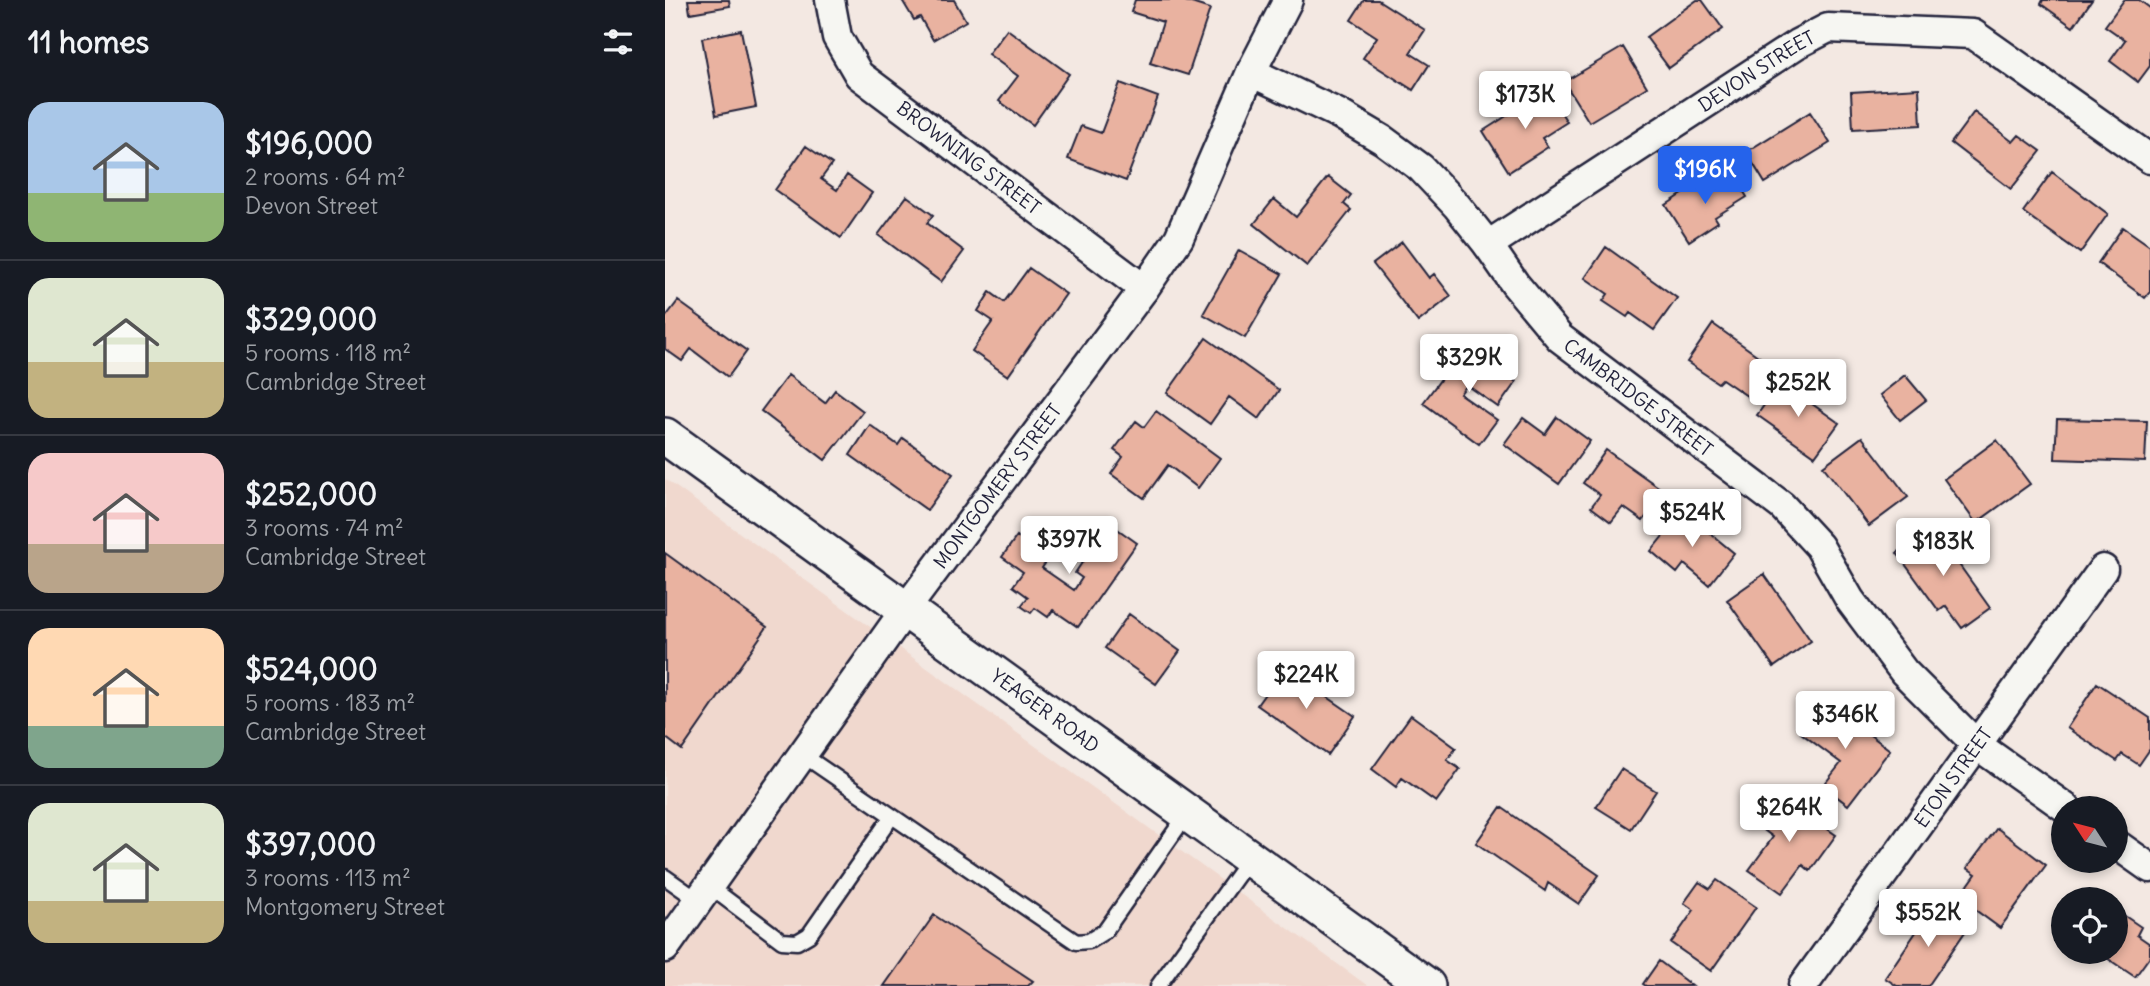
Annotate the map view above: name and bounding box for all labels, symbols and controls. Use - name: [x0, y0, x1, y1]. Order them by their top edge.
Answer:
- text: 11 homes: [28, 23, 149, 61]
- icon: filters: [599, 23, 637, 61]
- street label: DEVON STREET: [1694, 25, 1819, 117]
- pin: $173K: [1476, 72, 1574, 131]
- text: $173K: [1495, 79, 1555, 108]
- street label: BROWNING STREET: [892, 96, 1046, 219]
- text: $196,000: [245, 124, 373, 162]
- icon: home: [84, 130, 168, 214]
- pin: $196K: [1656, 146, 1754, 206]
- text: $196K: [1674, 154, 1736, 183]
- text: 2 rooms · 64 m²: [245, 162, 406, 191]
- text: Devon Street: [245, 191, 378, 220]
- text: $329,000: [245, 300, 377, 338]
- icon: home: [84, 306, 168, 390]
- street label: CAMBRIDGE STREET: [1559, 333, 1718, 461]
- pin: $329K: [1420, 334, 1518, 394]
- text: 5 rooms · 118 m²: [245, 338, 411, 367]
- text: $329K: [1436, 342, 1502, 371]
- pin: $252K: [1749, 360, 1847, 419]
- text: Cambridge Street: [245, 367, 426, 396]
- text: $252K: [1765, 367, 1831, 396]
- street label: MONTGOMERY STREET: [928, 399, 1066, 573]
- text: $252,000: [245, 475, 377, 513]
- icon: home: [84, 481, 168, 565]
- pin: $524K: [1643, 490, 1741, 549]
- text: $524K: [1659, 497, 1725, 526]
- text: 3 rooms · 74 m²: [245, 513, 404, 542]
- pin: $397K: [1020, 516, 1118, 576]
- pin: $183K: [1894, 518, 1992, 578]
- text: $397K: [1037, 524, 1101, 553]
- text: $183K: [1912, 526, 1974, 555]
- text: Cambridge Street: [245, 542, 426, 571]
- text: $524,000: [245, 650, 378, 688]
- pin: $224K: [1257, 652, 1355, 711]
- icon: home: [84, 656, 168, 740]
- text: $224K: [1273, 659, 1339, 688]
- street label: YEAGER ROAD: [986, 663, 1104, 758]
- text: 5 rooms · 183 m²: [245, 688, 415, 717]
- pin: $346K: [1796, 692, 1894, 751]
- text: $346K: [1812, 699, 1878, 728]
- text: Cambridge Street: [245, 717, 426, 746]
- street label: ETON STREET: [1909, 723, 1997, 832]
- pin: $264K: [1740, 784, 1838, 844]
- text: $264K: [1756, 792, 1822, 821]
- north arrow: [2051, 796, 2128, 873]
- map controls: [2051, 796, 2128, 964]
- text: $397,000: [245, 825, 376, 863]
- icon: home: [84, 831, 168, 915]
- text: 3 rooms · 113 m²: [245, 863, 411, 892]
- button: locate: [2051, 887, 2128, 964]
- pin: $552K: [1879, 890, 1977, 949]
- text: Montgomery Street: [245, 892, 445, 921]
- text: $552K: [1895, 897, 1961, 926]

